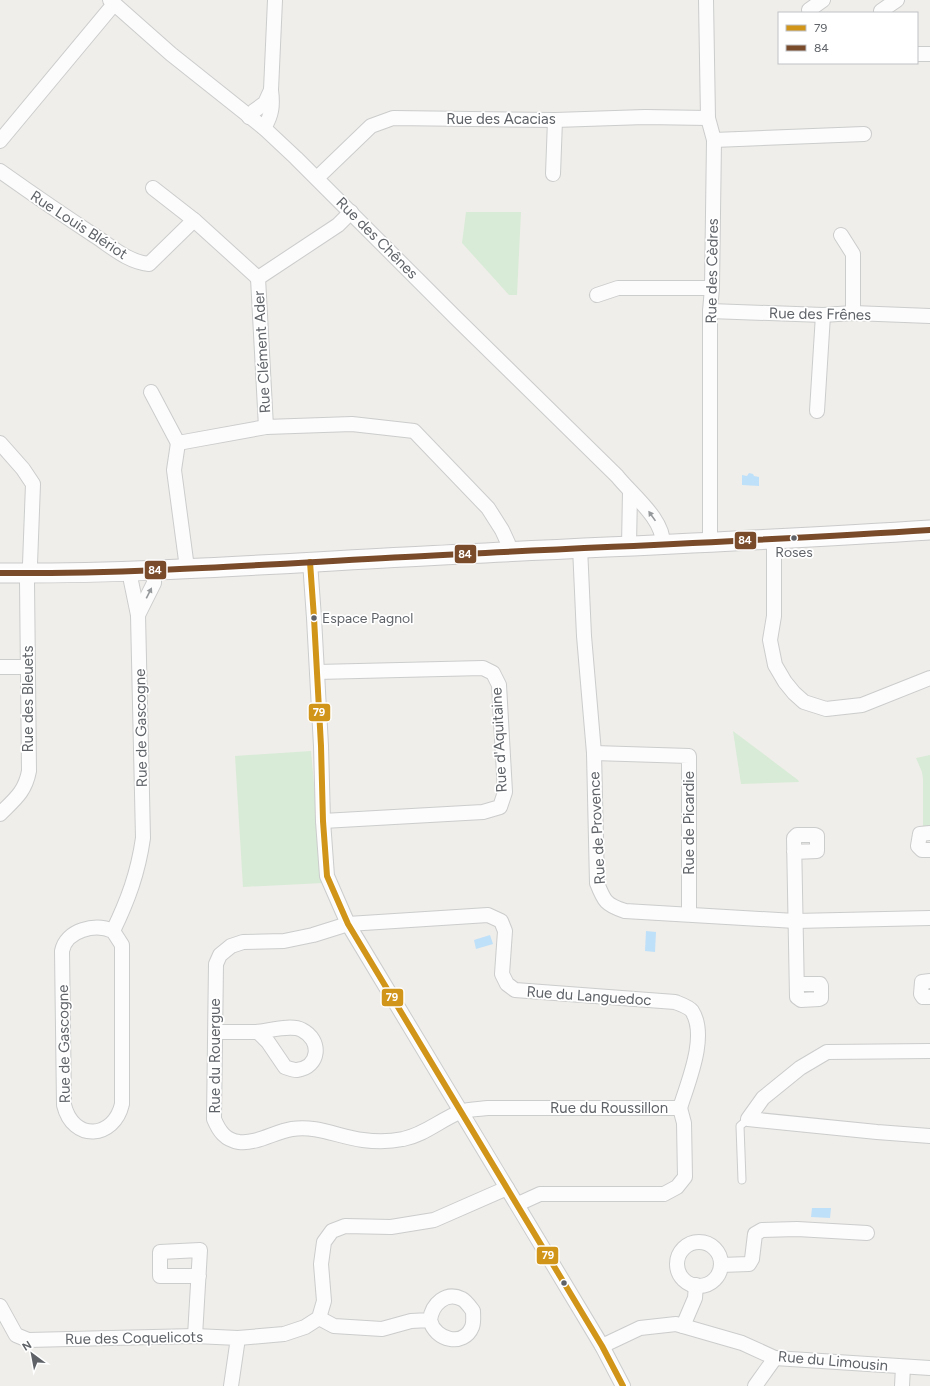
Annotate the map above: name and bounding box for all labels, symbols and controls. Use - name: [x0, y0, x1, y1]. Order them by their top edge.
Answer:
- legend: [778, 12, 918, 64]
- text: 79: [814, 21, 827, 35]
- text: 84: [814, 41, 829, 55]
- street label: Rue des Acacias: [446, 110, 556, 128]
- street label: Rue Louis Blériot: [27, 187, 131, 263]
- street label: Rue des Chênes: [332, 193, 422, 283]
- street label: Rue des Cèdres: [702, 218, 722, 324]
- street label: Rue Clément Ader: [250, 290, 274, 414]
- street label: Rue des Frênes: [769, 304, 871, 324]
- one-way arrow: [648, 511, 656, 521]
- line badge: 84: [734, 531, 757, 550]
- marker: Roses: [789, 533, 799, 543]
- text: 84: [738, 534, 752, 547]
- line badge: 84: [454, 544, 477, 564]
- place label: Roses: [775, 544, 813, 561]
- text: 84: [458, 548, 472, 561]
- line badge: 84: [144, 560, 167, 580]
- text: 84: [148, 564, 162, 577]
- one-way arrow: [146, 587, 152, 599]
- place label: Espace Pagnol: [322, 610, 413, 627]
- marker: Espace Pagnol: [309, 613, 319, 623]
- street label: Rue des Bleuets: [19, 645, 37, 753]
- street label: Rue de Gascogne: [131, 669, 151, 787]
- street label: Rue d'Aquitaine: [487, 687, 511, 793]
- line badge: 79: [308, 703, 331, 722]
- text: 79: [313, 706, 325, 719]
- street label: Rue de Provence: [585, 771, 609, 885]
- street label: Rue de Picardie: [680, 771, 698, 875]
- street label: Rue du Languedoc: [526, 983, 652, 1009]
- street label: Rue de Gascogne: [54, 985, 74, 1103]
- line badge: 79: [381, 988, 404, 1007]
- text: 79: [386, 991, 398, 1004]
- street label: Rue du Rouergue: [206, 998, 224, 1114]
- street label: Rue du Roussillon: [550, 1099, 668, 1117]
- line badge: 79: [536, 1246, 559, 1265]
- text: 79: [542, 1249, 554, 1262]
- unlabelled marker: [559, 1278, 569, 1288]
- street label: Rue des Coquelicots: [65, 1328, 203, 1348]
- north arrow: [12, 1334, 52, 1374]
- text: N: [20, 1338, 34, 1354]
- street label: Rue du Limousin: [777, 1347, 889, 1375]

